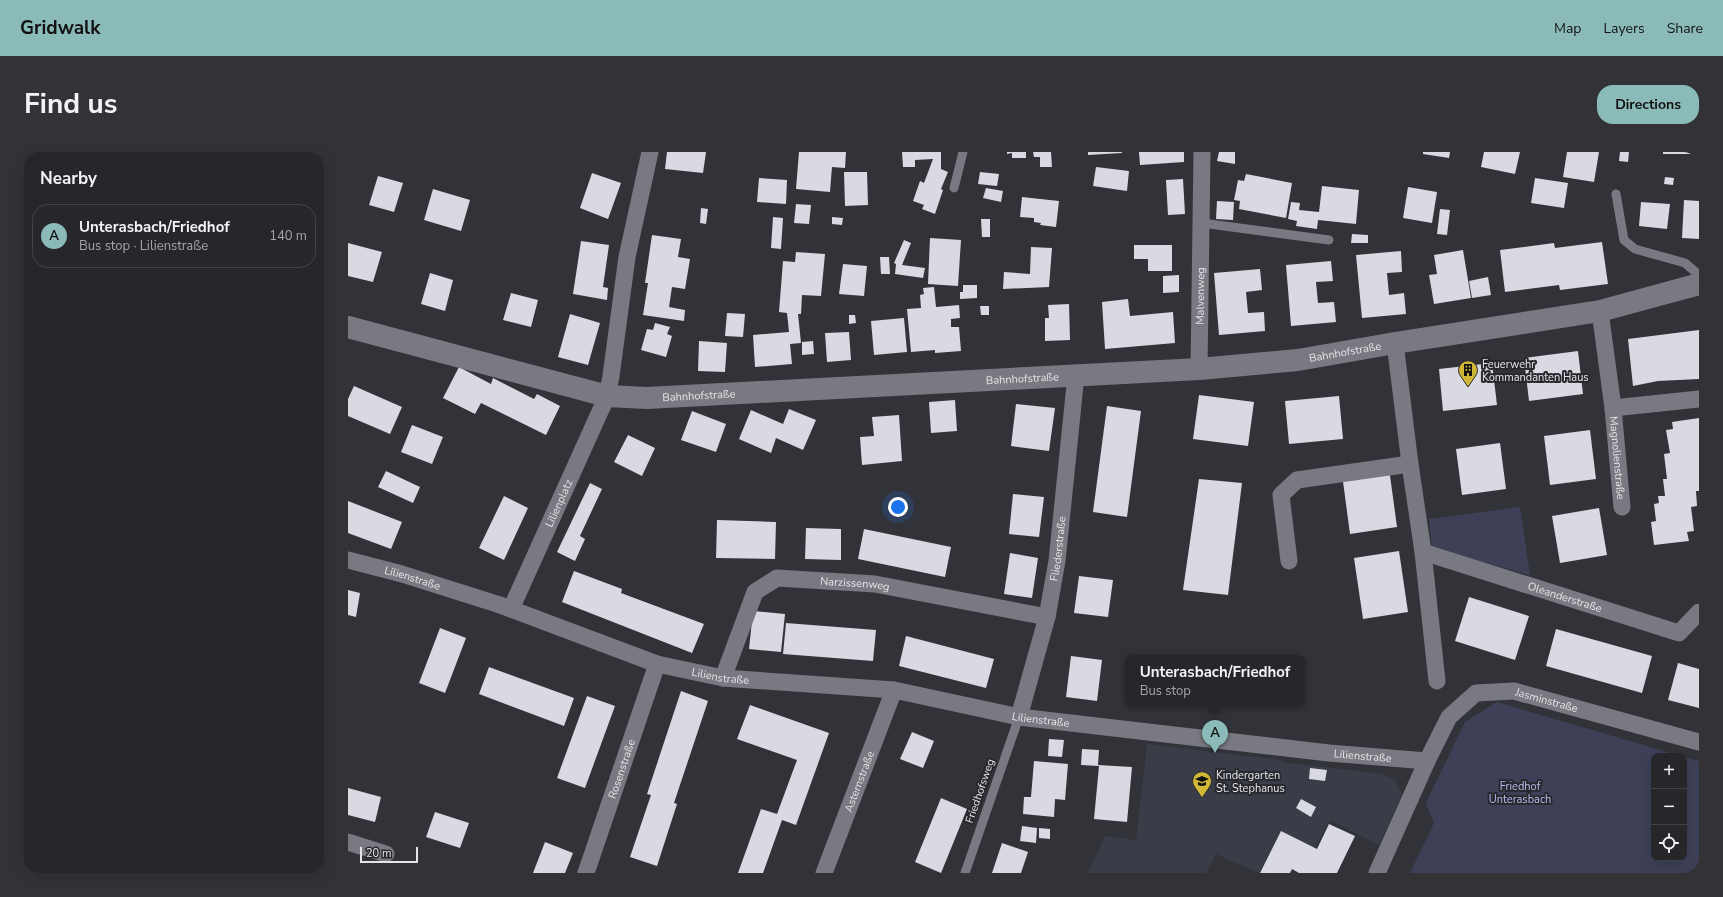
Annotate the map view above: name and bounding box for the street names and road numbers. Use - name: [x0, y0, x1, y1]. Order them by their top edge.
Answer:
- street label: Malvenweg: [1192, 267, 1208, 325]
- street label: Bahnhofstraße: [1308, 338, 1383, 365]
- street label: Bahnhofstraße: [985, 369, 1059, 388]
- street label: Bahnhofstraße: [662, 386, 736, 405]
- street label: Magnolienstraße: [1606, 416, 1629, 500]
- street label: Lilienplatz: [541, 477, 576, 530]
- street label: Fliederstraße: [1046, 515, 1069, 582]
- street label: Lilienstraße: [383, 562, 443, 593]
- street label: Narzissenweg: [820, 573, 891, 594]
- street label: Oleanderstraße: [1526, 578, 1604, 616]
- street label: Lilienstraße: [690, 664, 750, 687]
- street label: Jasminstraße: [1513, 684, 1580, 716]
- street label: Lilienstraße: [1011, 708, 1071, 730]
- street label: Rosenstraße: [604, 737, 639, 801]
- street label: Lilienstraße: [1333, 746, 1392, 766]
- street label: Asternstraße: [840, 749, 878, 814]
- street label: Friedhofsweg: [962, 757, 998, 825]

